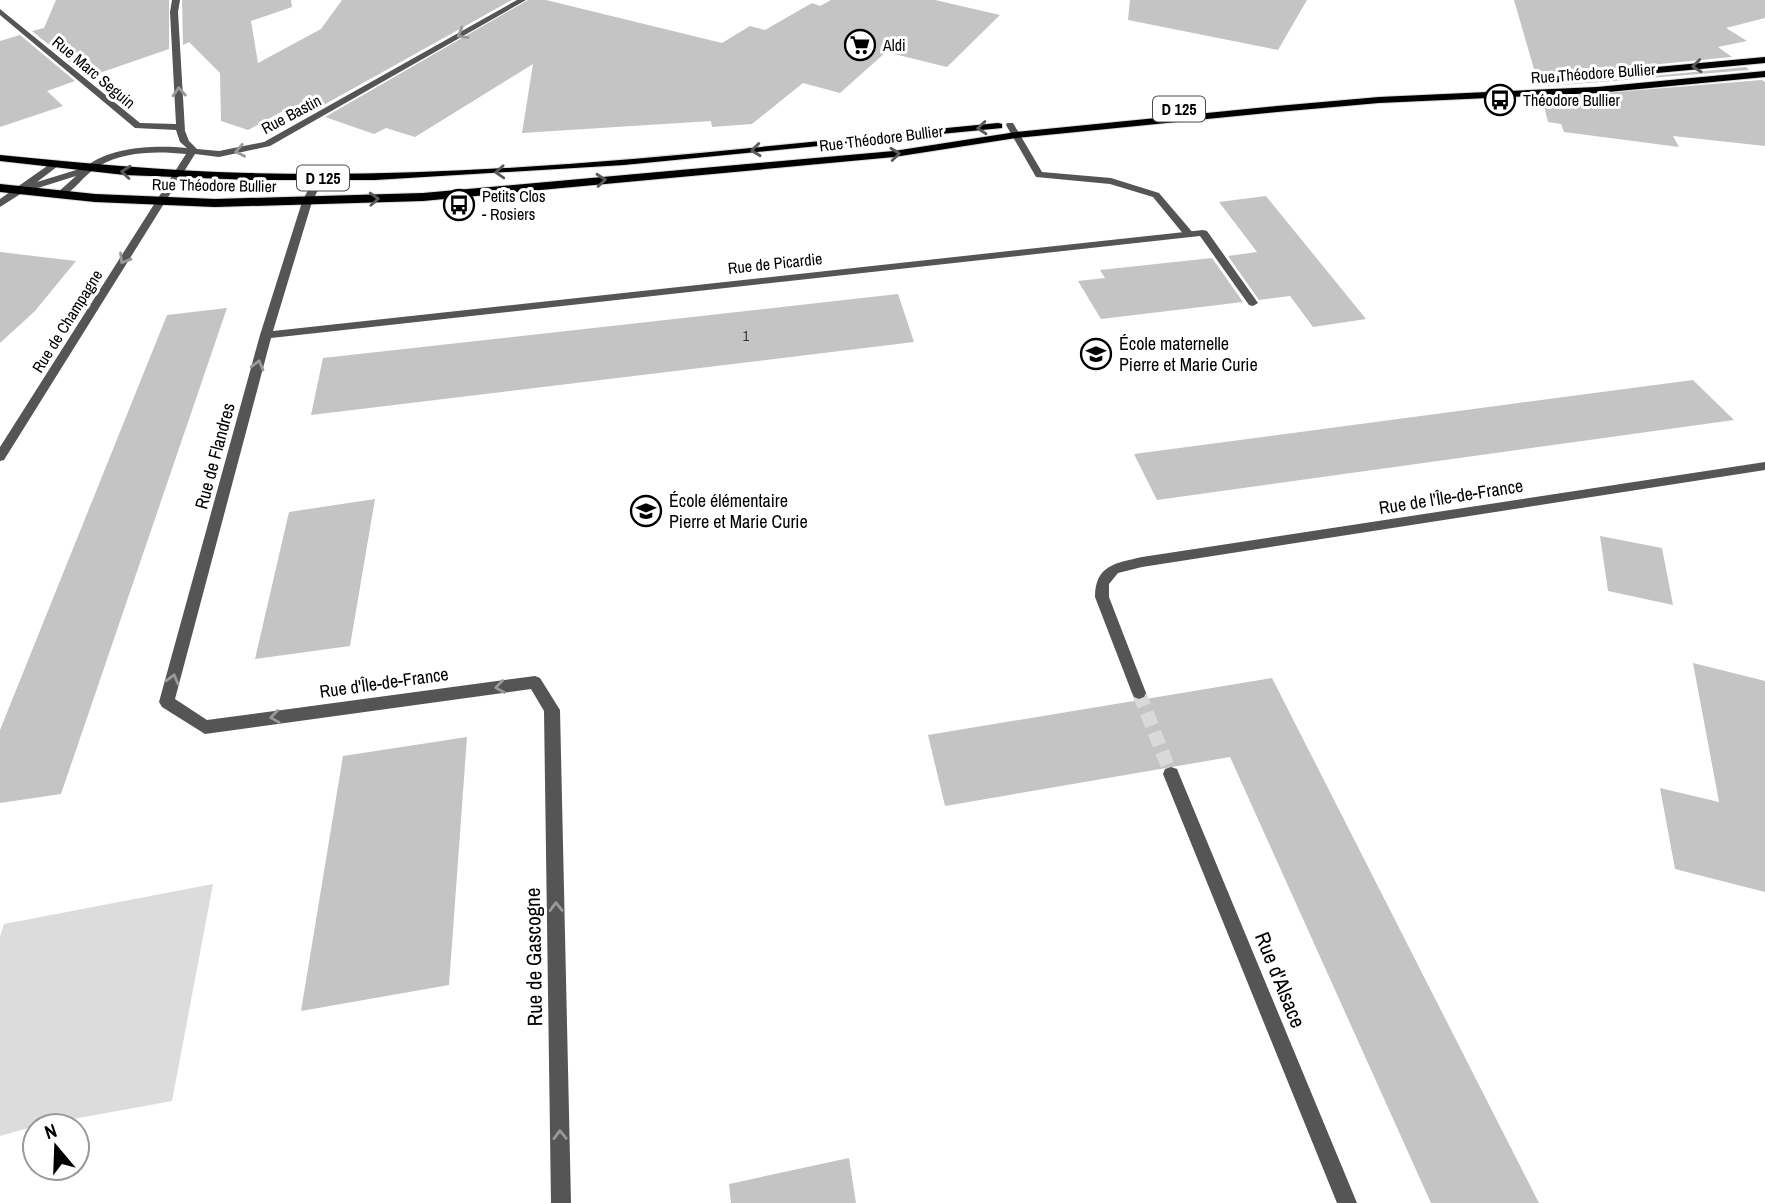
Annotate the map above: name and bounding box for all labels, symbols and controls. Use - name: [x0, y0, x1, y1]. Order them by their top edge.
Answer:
- one-way arrow: [457, 26, 470, 39]
- supermarket icon: Aldi: [843, 28, 877, 62]
- street label: Rue Marc Seguin: [48, 31, 140, 113]
- place label: Aldi: [882, 34, 906, 56]
- street label: Rue Théodore Bullier: [1530, 58, 1656, 88]
- one-way arrow: [1691, 58, 1702, 73]
- bus stop icon: Théodore Bullier: [1483, 83, 1517, 117]
- one-way arrow: [172, 86, 187, 97]
- street label: Rue Bastin: [257, 89, 325, 139]
- place label: Théodore Bullier: [1523, 89, 1621, 111]
- road number: D 125: [1153, 96, 1205, 122]
- street label: Rue Théodore Bullier: [818, 119, 945, 157]
- one-way arrow: [977, 120, 988, 135]
- one-way arrow: [750, 142, 761, 157]
- one-way arrow: [234, 143, 246, 158]
- one-way arrow: [889, 146, 900, 161]
- one-way arrow: [494, 164, 505, 179]
- one-way arrow: [120, 165, 131, 180]
- road number: D 125: [297, 166, 349, 190]
- street label: Rue Théodore Bullier: [152, 173, 277, 197]
- one-way arrow: [596, 173, 607, 188]
- place label: Petits Clos - Rosiers: [482, 185, 545, 225]
- bus stop icon: Petits Clos - Rosiers: [442, 188, 476, 222]
- one-way arrow: [369, 191, 380, 206]
- street label: Rue de Picardie: [727, 247, 823, 279]
- one-way arrow: [119, 252, 132, 265]
- street label: Rue de Champagne: [27, 265, 107, 377]
- house number: 1: [743, 327, 750, 345]
- place label: École maternelle Pierre et Marie Curie: [1119, 331, 1258, 377]
- school or university icon: École maternelle Pierre et Marie Curie: [1079, 337, 1113, 371]
- one-way arrow: [250, 359, 264, 371]
- street label: Rue de Flandres: [188, 400, 241, 512]
- street label: Rue de l'Île-de-France: [1377, 473, 1525, 520]
- place label: École élémentaire Pierre et Marie Curie: [669, 488, 808, 534]
- school or university icon: École élémentaire Pierre et Marie Curie: [629, 494, 663, 528]
- street label: Rue d'Île-de-France: [318, 661, 450, 704]
- one-way arrow: [165, 674, 179, 686]
- one-way arrow: [494, 679, 506, 694]
- one-way arrow: [269, 710, 281, 725]
- street label: Rue de Gascogne: [518, 887, 549, 1027]
- one-way arrow: [548, 902, 564, 912]
- street label: Rue d'Alsace: [1248, 928, 1313, 1032]
- north arrow: [21, 1112, 91, 1182]
- text: N: [41, 1117, 60, 1145]
- one-way arrow: [552, 1129, 568, 1140]

